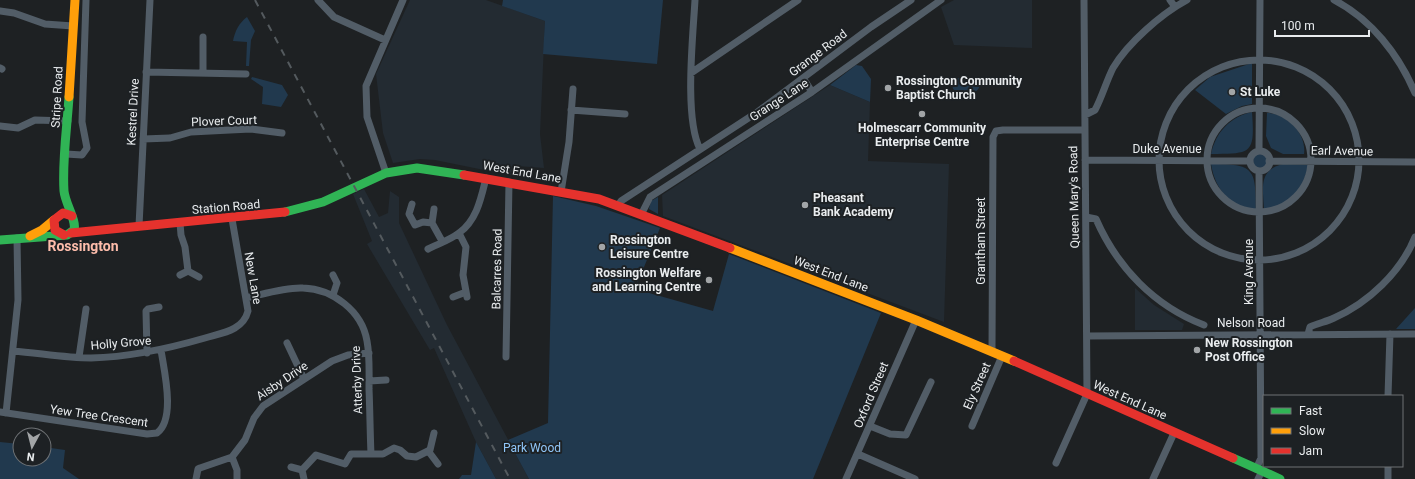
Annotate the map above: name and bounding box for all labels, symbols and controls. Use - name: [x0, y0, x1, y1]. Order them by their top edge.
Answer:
- scale bar: [1275, 12, 1369, 38]
- text: 100 m: [1281, 19, 1315, 33]
- street label: Grange Road: [786, 27, 850, 79]
- street label: Stripe Road: [48, 66, 66, 128]
- place label: Rossington Community Baptist Church: [896, 74, 1023, 102]
- street label: Grange Lane: [747, 76, 811, 124]
- street label: Kestrel Drive: [124, 78, 142, 146]
- marker: Rossington Community Baptist Church: [883, 83, 893, 93]
- place label: St Luke: [1240, 85, 1281, 99]
- marker: St Luke: [1227, 87, 1237, 97]
- marker: Holmescarr Community Enterprise Centre: [917, 109, 927, 119]
- street label: Plover Court: [191, 113, 257, 129]
- place label: Holmescarr Community Enterprise Centre: [858, 121, 987, 149]
- street label: Duke Avenue: [1132, 142, 1202, 156]
- street label: Earl Avenue: [1311, 143, 1373, 159]
- street label: Queen Mary's Road: [1066, 146, 1082, 248]
- street label: West End Lane: [482, 158, 562, 186]
- place label: Pheasant Bank Academy: [813, 191, 895, 219]
- street label: Station Road: [191, 197, 261, 217]
- street label: Grantham Street: [974, 197, 988, 285]
- marker: Pheasant Bank Academy: [800, 200, 810, 210]
- street label: Balcarres Road: [489, 228, 505, 310]
- place label: Rossington Leisure Centre: [610, 233, 689, 261]
- district label: Rossington: [47, 238, 119, 254]
- street label: King Avenue: [1242, 239, 1256, 305]
- marker: Rossington Leisure Centre: [597, 242, 607, 252]
- street label: New Lane: [242, 251, 264, 305]
- street label: West End Lane: [792, 253, 870, 295]
- place label: Rossington Welfare and Learning Centre: [592, 266, 702, 294]
- marker: Rossington Welfare and Learning Centre: [704, 275, 714, 285]
- street label: Nelson Road: [1217, 316, 1285, 330]
- street label: Holly Grove: [90, 333, 152, 353]
- place label: New Rossington Post Office: [1205, 336, 1293, 364]
- marker: New Rossington Post Office: [1192, 345, 1202, 355]
- street label: Atterby Drive: [349, 346, 365, 414]
- street label: Aisby Drive: [254, 359, 310, 403]
- street label: Oxford Street: [851, 360, 891, 430]
- street label: Ely Street: [960, 360, 994, 412]
- street label: West End Lane: [1091, 378, 1169, 422]
- legend: [1263, 395, 1403, 467]
- street label: Yew Tree Crescent: [49, 402, 149, 430]
- text: Fast: [1299, 404, 1322, 418]
- text: Slow: [1299, 424, 1325, 438]
- north arrow: [12, 427, 52, 467]
- park label: Park Wood: [503, 441, 561, 455]
- text: Jam: [1299, 444, 1323, 458]
- text: N: [26, 449, 35, 463]

